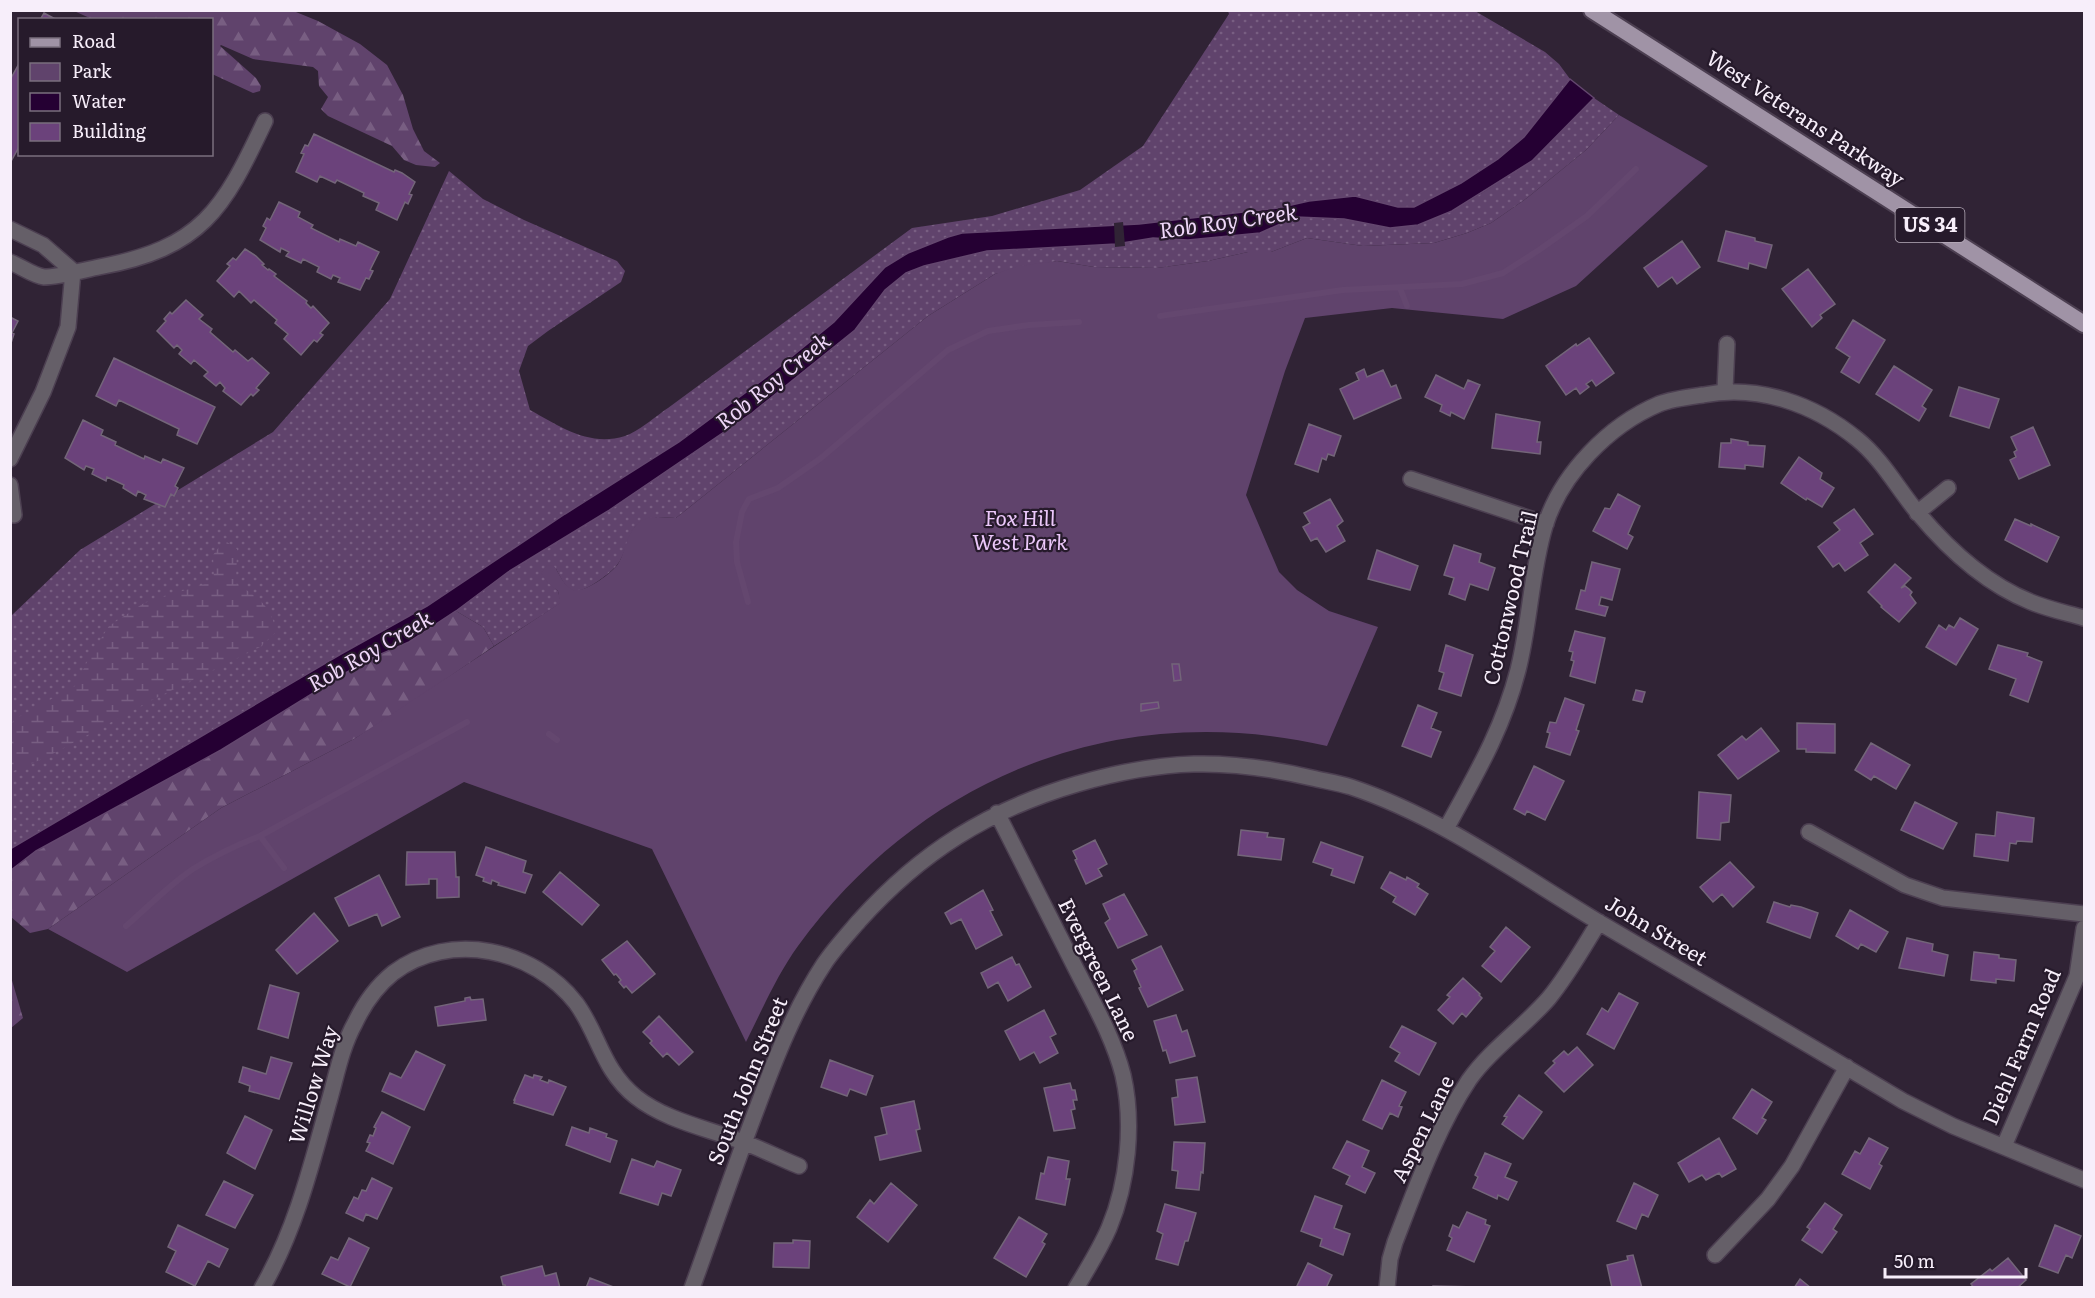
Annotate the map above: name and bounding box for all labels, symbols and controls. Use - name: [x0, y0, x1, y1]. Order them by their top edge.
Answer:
- legend: [18, 18, 213, 156]
- text: Road: [72, 27, 116, 54]
- street label: West Veterans Parkway: [1701, 41, 1912, 193]
- text: Park: [72, 57, 113, 84]
- text: Water: [72, 87, 126, 114]
- text: Building: [72, 117, 147, 144]
- water label: Rob Roy Creek: [1156, 193, 1299, 246]
- road number: US 34: [1896, 208, 1964, 242]
- water label: Rob Roy Creek: [707, 323, 837, 437]
- park label: Fox Hill West Park: [972, 501, 1068, 556]
- street label: Cottonwood Trail: [1473, 507, 1544, 688]
- water label: Rob Roy Creek: [301, 601, 438, 699]
- street label: John Street: [1600, 886, 1715, 972]
- street label: Evergreen Lane: [1052, 892, 1148, 1046]
- street label: Diehl Farm Road: [1973, 963, 2067, 1129]
- street label: South John Street: [698, 991, 794, 1169]
- street label: Willow Way: [279, 1020, 345, 1147]
- street label: Aspen Lane: [1381, 1069, 1460, 1187]
- scale bar: [1885, 1241, 2026, 1279]
- text: 50 m: [1894, 1247, 1935, 1274]

